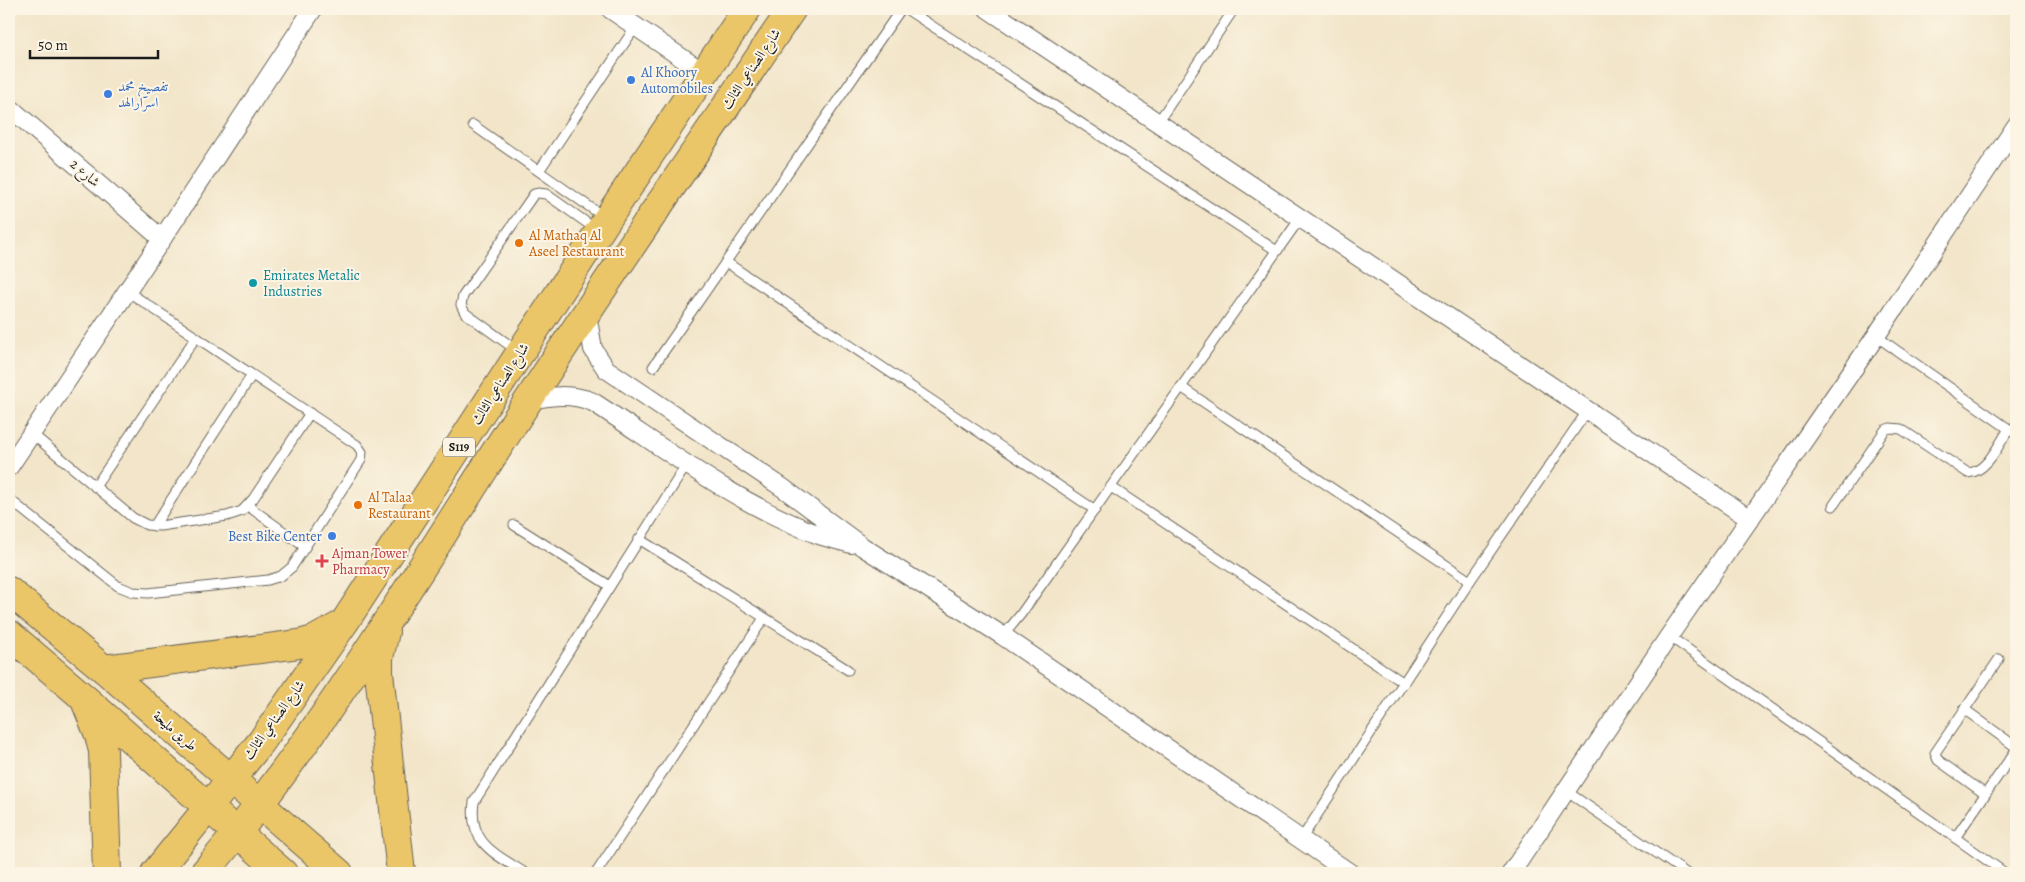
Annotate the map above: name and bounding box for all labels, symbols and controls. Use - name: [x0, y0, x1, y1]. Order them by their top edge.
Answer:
- street label: شارع الصناعي الثالث: [717, 25, 787, 114]
- scale bar: [30, 28, 158, 60]
- text: 50 m: [38, 35, 68, 55]
- place label: Al Khoory Automobiles: [640, 63, 713, 98]
- marker: Al Khoory Automobiles: [625, 74, 637, 86]
- place label: تفصيخ محمد اسرارالهد: [118, 77, 168, 112]
- marker: تفصيخ محمد اسرارالهد: [102, 88, 114, 100]
- street label: شارع 2: [65, 155, 104, 193]
- place label: Al Mathaq Al Aseel Restaurant: [528, 226, 625, 261]
- marker: Al Mathaq Al Aseel Restaurant: [513, 237, 525, 249]
- place label: Emirates Metalic Industries: [263, 266, 360, 301]
- marker: Emirates Metalic Industries: [247, 277, 259, 289]
- street label: شارع الصناعي الثالث: [466, 339, 535, 430]
- road number: S119: [443, 438, 475, 457]
- place label: Al Talaa Restaurant: [367, 488, 431, 523]
- marker: Al Talaa Restaurant: [352, 499, 364, 511]
- place label: Best Bike Center: [228, 527, 323, 546]
- marker: Best Bike Center: [326, 530, 338, 542]
- place label: Ajman Tower Pharmacy: [331, 544, 408, 579]
- marker: Ajman Tower Pharmacy: [316, 555, 328, 567]
- street label: شارع الصناعي الثالث: [239, 676, 311, 765]
- street label: طريق مليحة: [149, 707, 201, 756]

